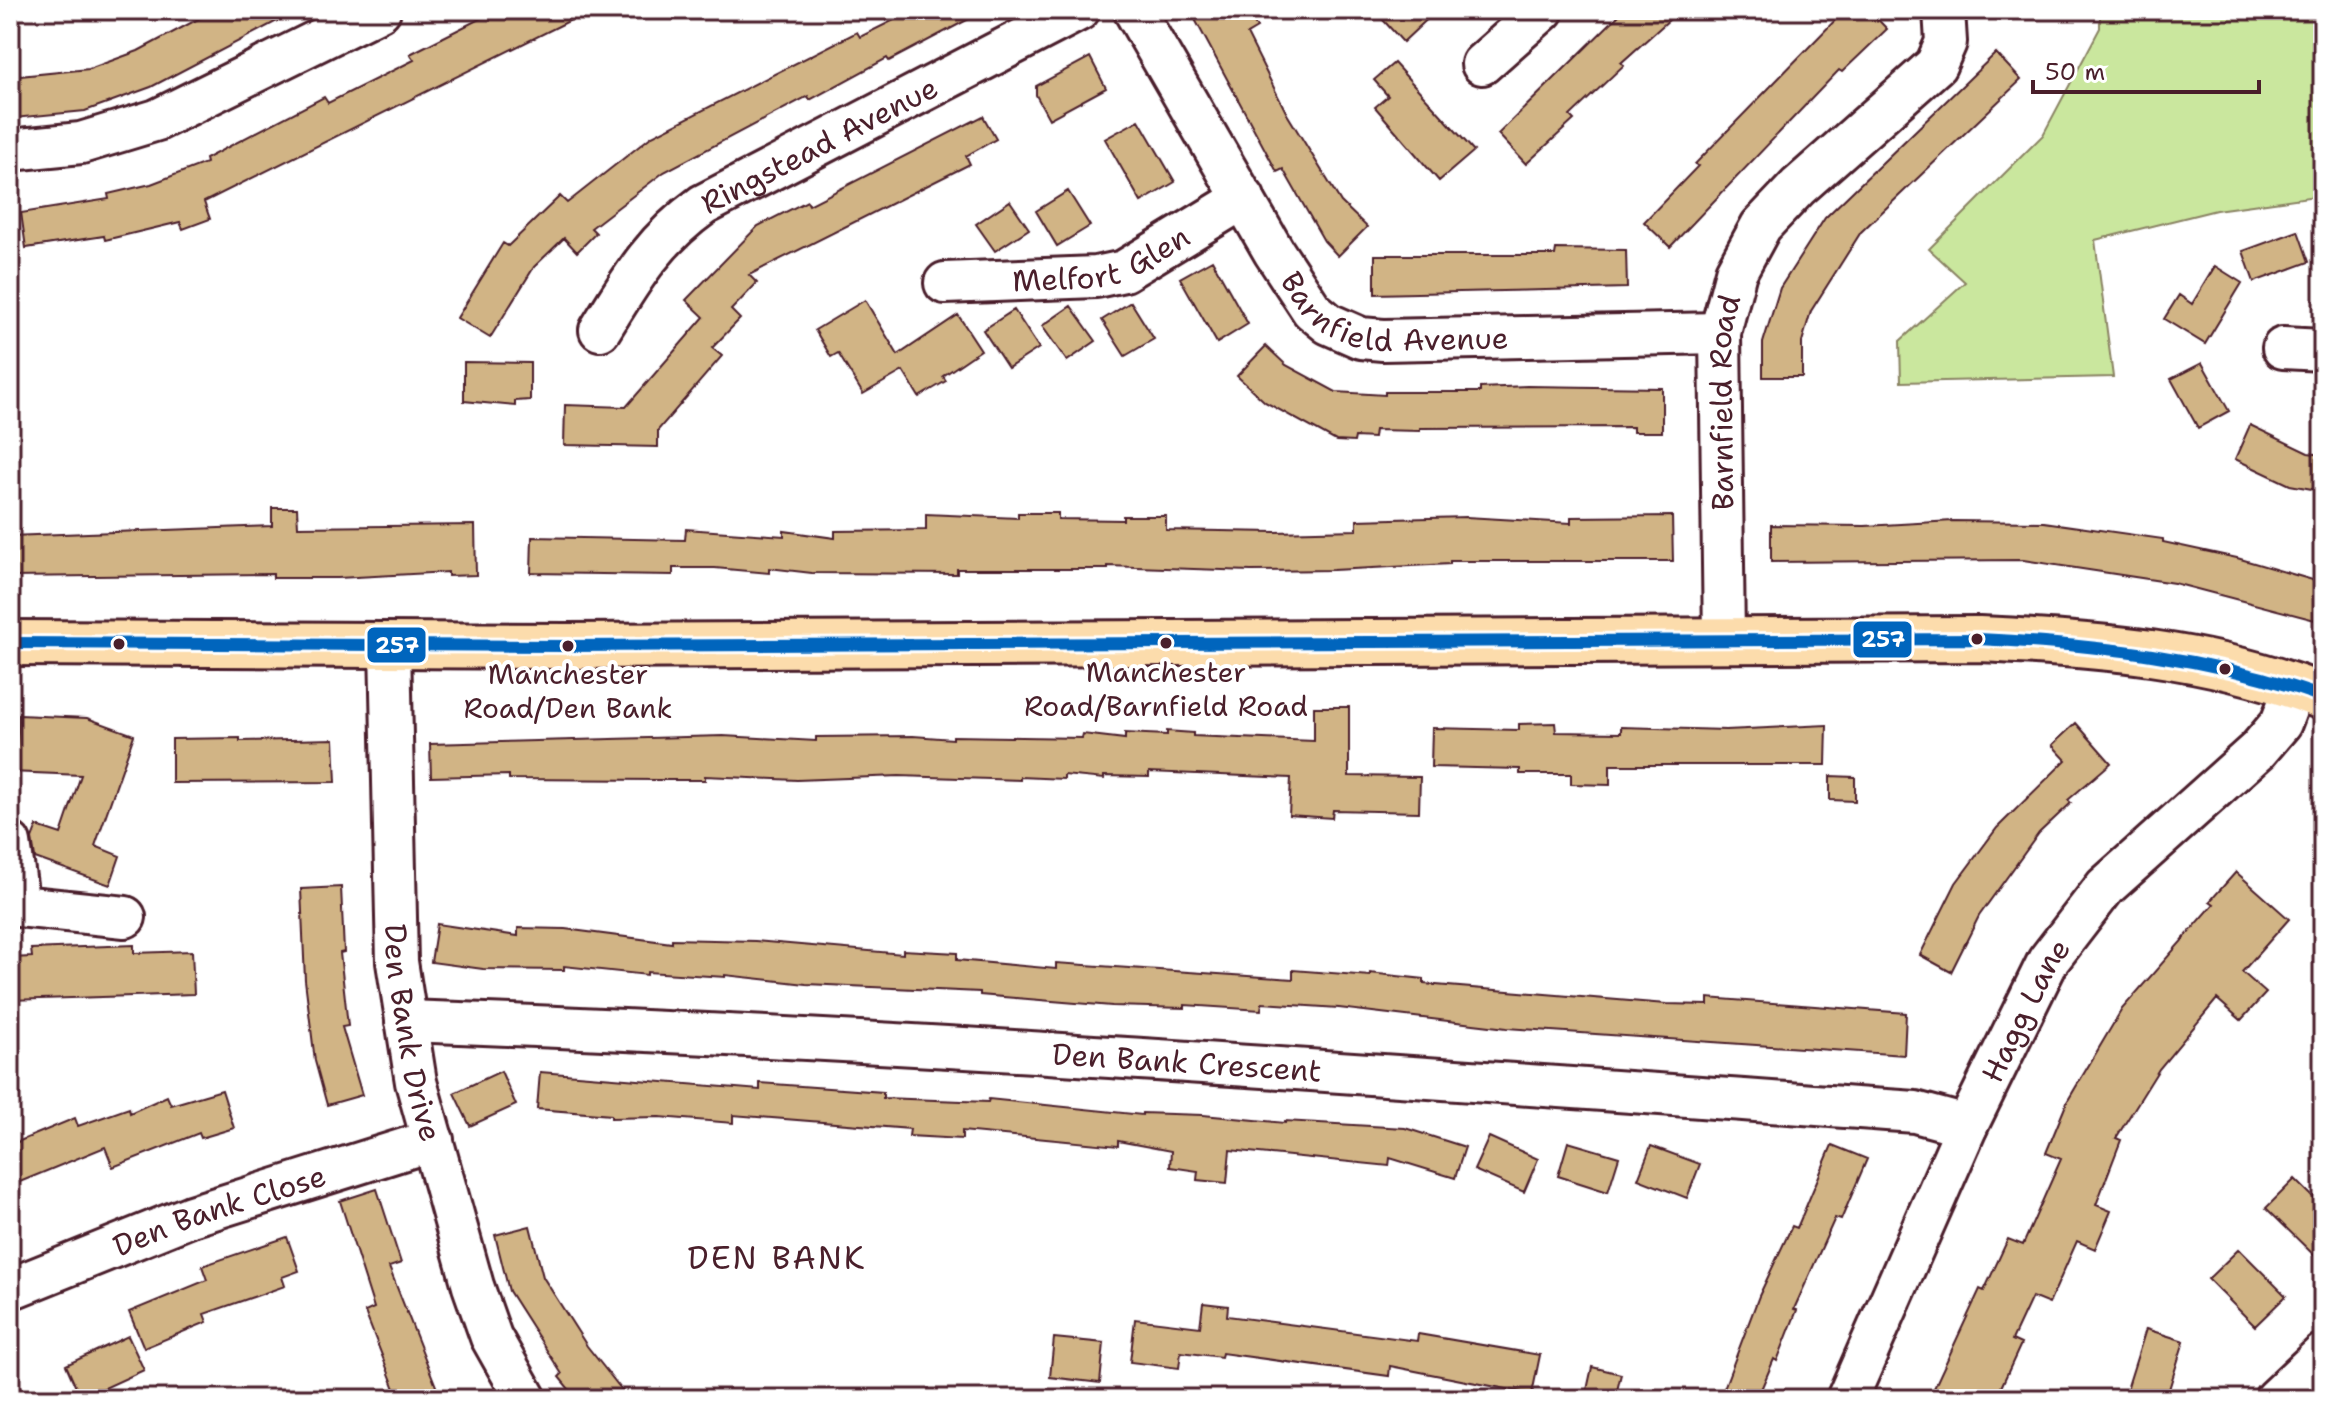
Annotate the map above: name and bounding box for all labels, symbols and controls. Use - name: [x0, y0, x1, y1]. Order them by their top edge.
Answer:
- scale bar: [2033, 44, 2259, 94]
- text: 50 m: [2045, 56, 2105, 88]
- street label: Ringstead Avenue: [693, 66, 945, 223]
- street label: Melfort Glen: [1012, 216, 1197, 301]
- street label: Barnfield Avenue: [1272, 263, 1509, 361]
- street label: Barnfield Road: [1699, 290, 1750, 511]
- line badge: 257: [1852, 620, 1913, 659]
- text: 257: [1861, 625, 1905, 654]
- line badge: 257: [366, 626, 427, 664]
- text: 257: [375, 631, 419, 660]
- unlabelled marker: [1969, 631, 1985, 647]
- marker: Manchester Road/Barnfield Road: [1158, 635, 1174, 651]
- unlabelled marker: [111, 636, 127, 652]
- marker: Manchester Road/Den Bank: [560, 638, 576, 654]
- place label: Manchester Road/Barnfield Road: [1024, 653, 1308, 725]
- place label: Manchester Road/Den Bank: [463, 655, 673, 727]
- unlabelled marker: [2217, 661, 2233, 677]
- street label: Den Bank Drive: [376, 923, 452, 1146]
- street label: Hagg Lane: [1971, 929, 2079, 1089]
- street label: Den Bank Crescent: [1051, 1033, 1323, 1091]
- street label: Den Bank Close: [107, 1154, 331, 1266]
- district label: DEN BANK: [687, 1236, 867, 1279]

